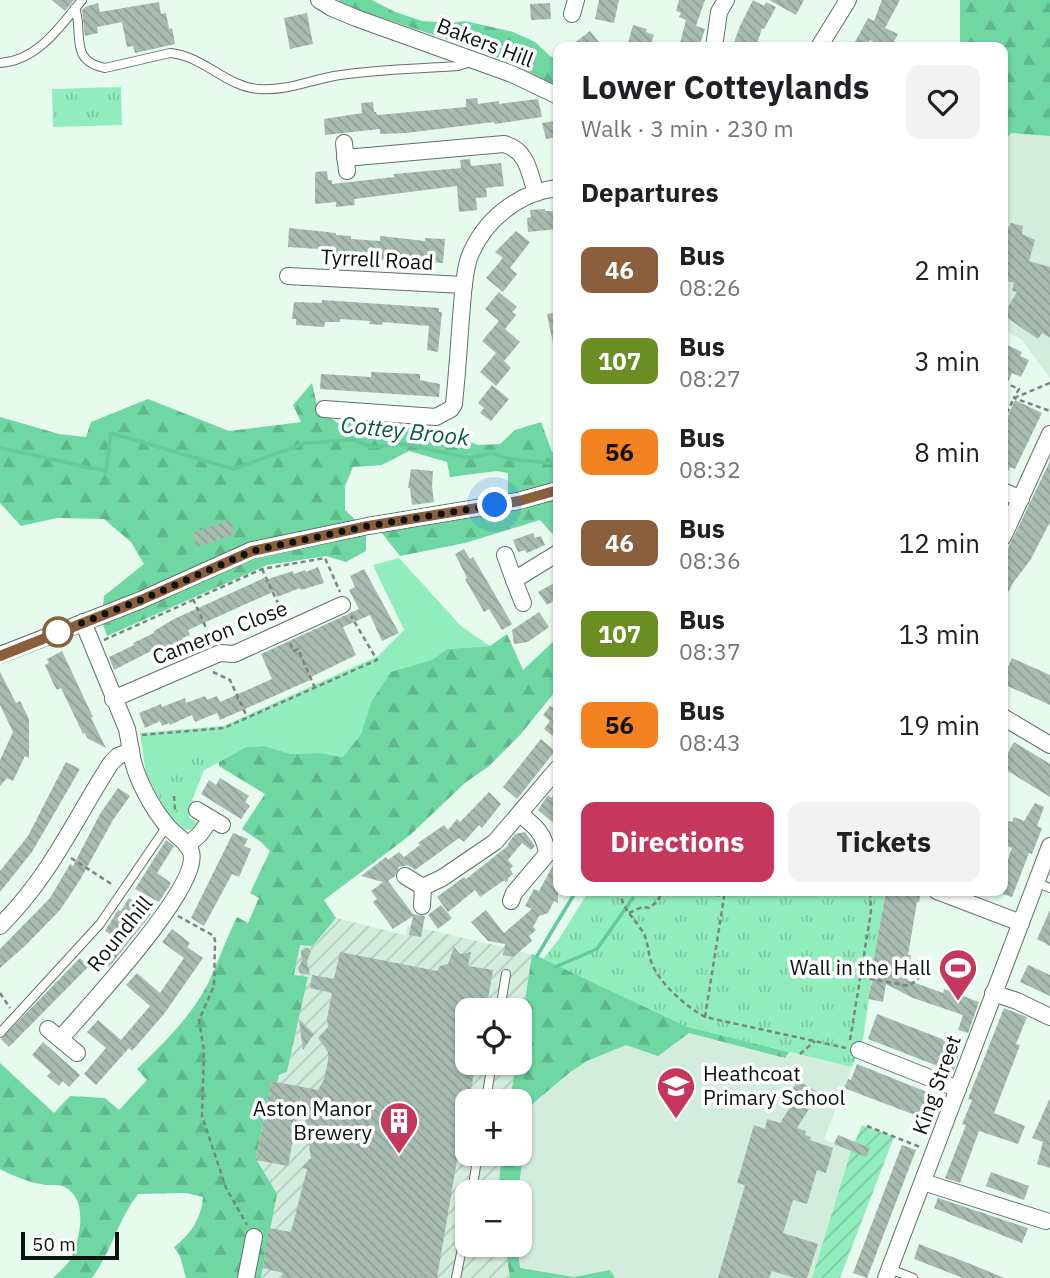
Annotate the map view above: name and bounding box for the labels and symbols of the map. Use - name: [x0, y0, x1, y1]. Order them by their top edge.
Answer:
- street label: Bakers Hill: [433, 11, 538, 73]
- street label: Tyrrell Road: [320, 242, 434, 276]
- water label: Cottey Brook: [339, 408, 472, 452]
- your location: [477, 487, 512, 522]
- street label: Cameron Close: [148, 593, 291, 671]
- unlabelled marker: [43, 617, 73, 647]
- street label: Roundhill: [80, 890, 158, 977]
- sports icon: Wall in the Hall: [937, 947, 979, 1002]
- place label: Wall in the Hall: [790, 953, 931, 981]
- street label: King Street: [905, 1031, 967, 1138]
- place label: Heathcoat Primary School: [703, 1059, 846, 1111]
- school or university icon: Heathcoat Primary School: [655, 1065, 697, 1120]
- place label: Aston Manor Brewery: [253, 1094, 373, 1146]
- building icon: Aston Manor Brewery: [378, 1100, 420, 1155]
- scale bar: [21, 1229, 119, 1261]

